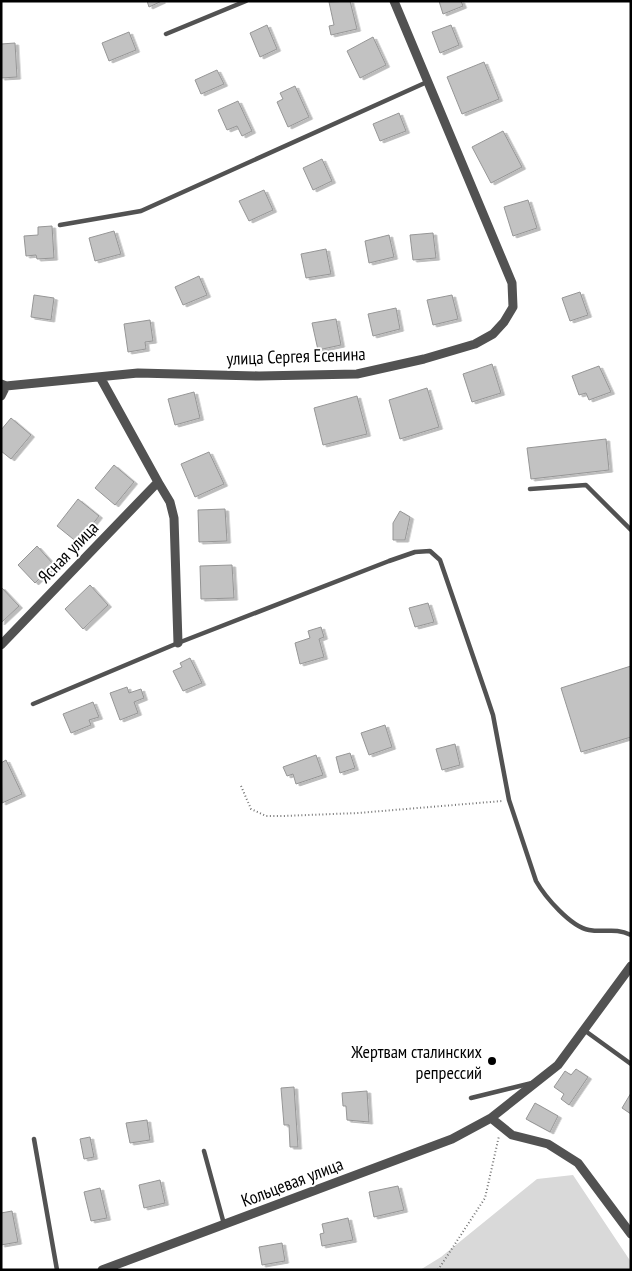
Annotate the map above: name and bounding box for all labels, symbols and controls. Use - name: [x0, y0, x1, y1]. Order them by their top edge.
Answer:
- street label: улица Сергея Есенина: [226, 342, 366, 370]
- street label: Ясная улица: [33, 516, 103, 588]
- place label: Жертвам сталинских репрессий: [350, 1040, 483, 1084]
- marker: Жертвам сталинских репрессий: [486, 1055, 498, 1067]
- street label: Кольцевая улица: [238, 1152, 346, 1212]

